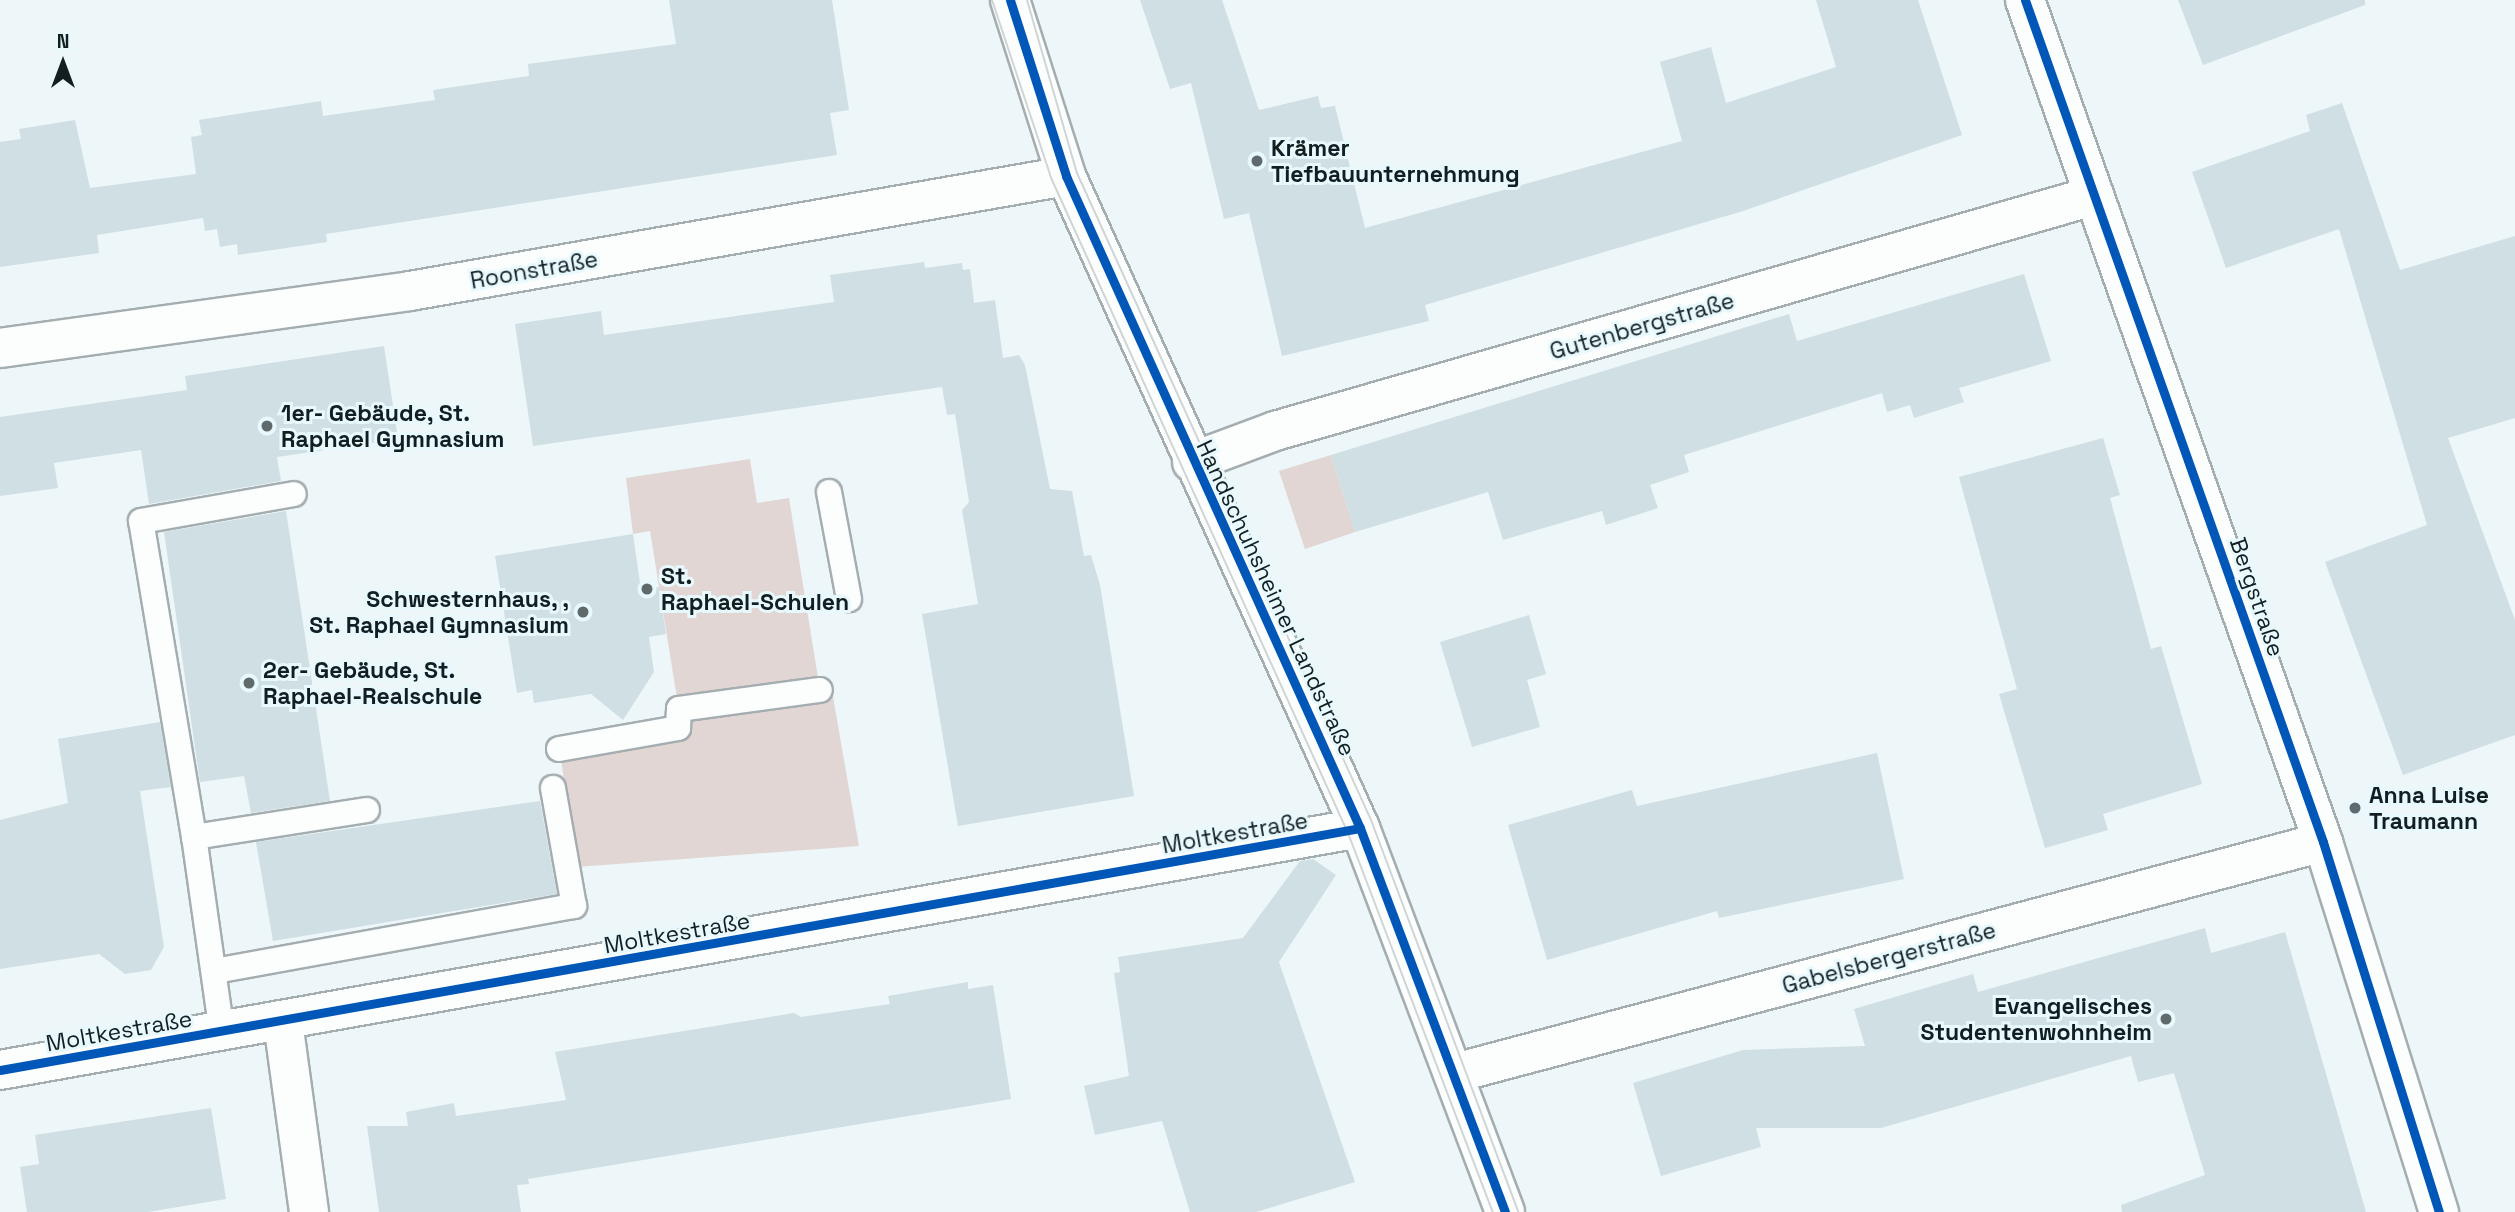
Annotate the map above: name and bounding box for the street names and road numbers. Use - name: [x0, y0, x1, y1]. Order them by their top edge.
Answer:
- street label: Roonstraße: [468, 245, 600, 295]
- street label: Gutenbergstraße: [1547, 286, 1737, 366]
- street label: Handschuhsheimer Landstraße: [1191, 436, 1361, 760]
- street label: Bergstraße: [2224, 534, 2290, 660]
- street label: Moltkestraße: [1160, 807, 1310, 859]
- street label: Moltkestraße: [602, 907, 752, 959]
- street label: Gabelsbergerstraße: [1779, 916, 1999, 1000]
- street label: Moltkestraße: [44, 1005, 194, 1057]

